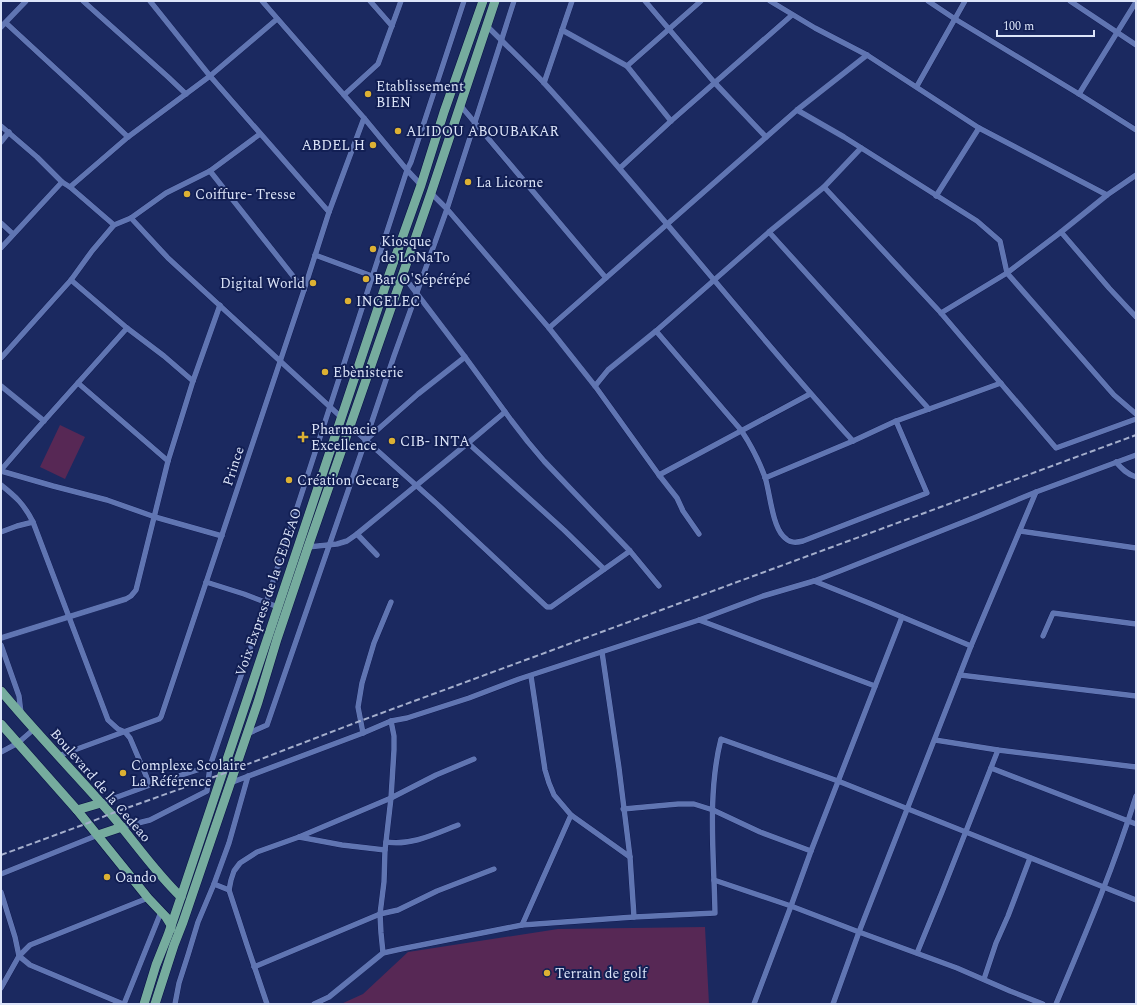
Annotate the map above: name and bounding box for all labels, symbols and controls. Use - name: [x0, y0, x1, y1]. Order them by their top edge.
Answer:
- scale bar: [997, 12, 1094, 38]
- text: 100 m: [1003, 17, 1034, 36]
- place label: Etablissement BIEN: [376, 76, 464, 113]
- marker: Etablissement BIEN: [363, 89, 373, 99]
- place label: ALIDOU ABOUBAKAR: [406, 121, 559, 142]
- marker: ALIDOU ABOUBAKAR: [393, 126, 403, 136]
- place label: ABDEL H: [302, 135, 365, 156]
- marker: ABDEL H: [368, 140, 378, 150]
- place label: La Licorne: [476, 172, 543, 193]
- marker: La Licorne: [463, 177, 473, 187]
- place label: Coiffure- Tresse: [195, 184, 296, 205]
- marker: Coiffure- Tresse: [182, 189, 192, 199]
- place label: Kiosque de LoNaTo: [381, 231, 450, 268]
- marker: Kiosque de LoNaTo: [368, 244, 378, 254]
- place label: Bar O'Sépérépé: [374, 269, 471, 290]
- place label: Digital World: [220, 273, 305, 294]
- marker: Bar O'Sépérépé: [361, 274, 371, 284]
- marker: Digital World: [308, 278, 318, 288]
- place label: INGELEC: [356, 291, 421, 312]
- marker: INGELEC: [343, 296, 353, 306]
- place label: Ebènisterie: [333, 362, 404, 383]
- marker: Ebènisterie: [320, 367, 330, 377]
- place label: Pharmacie Excellence: [311, 419, 377, 456]
- place label: CIB- INTA: [400, 431, 470, 452]
- marker: Pharmacie Excellence: [298, 432, 308, 442]
- marker: CIB- INTA: [387, 436, 397, 446]
- street label: Prince: [217, 444, 250, 489]
- place label: Création Gecarg: [297, 470, 399, 491]
- marker: Création Gecarg: [284, 475, 294, 485]
- street label: Voix Express de la CEDEAO: [230, 505, 307, 679]
- street label: Boulevard de la Cedeao: [45, 724, 156, 847]
- place label: Complexe Scolaire La Référence: [131, 755, 246, 792]
- marker: Complexe Scolaire La Référence: [118, 768, 128, 778]
- place label: Oando: [115, 867, 157, 888]
- marker: Oando: [102, 872, 112, 882]
- place label: Terrain de golf: [555, 963, 648, 984]
- marker: Terrain de golf: [542, 968, 552, 978]

